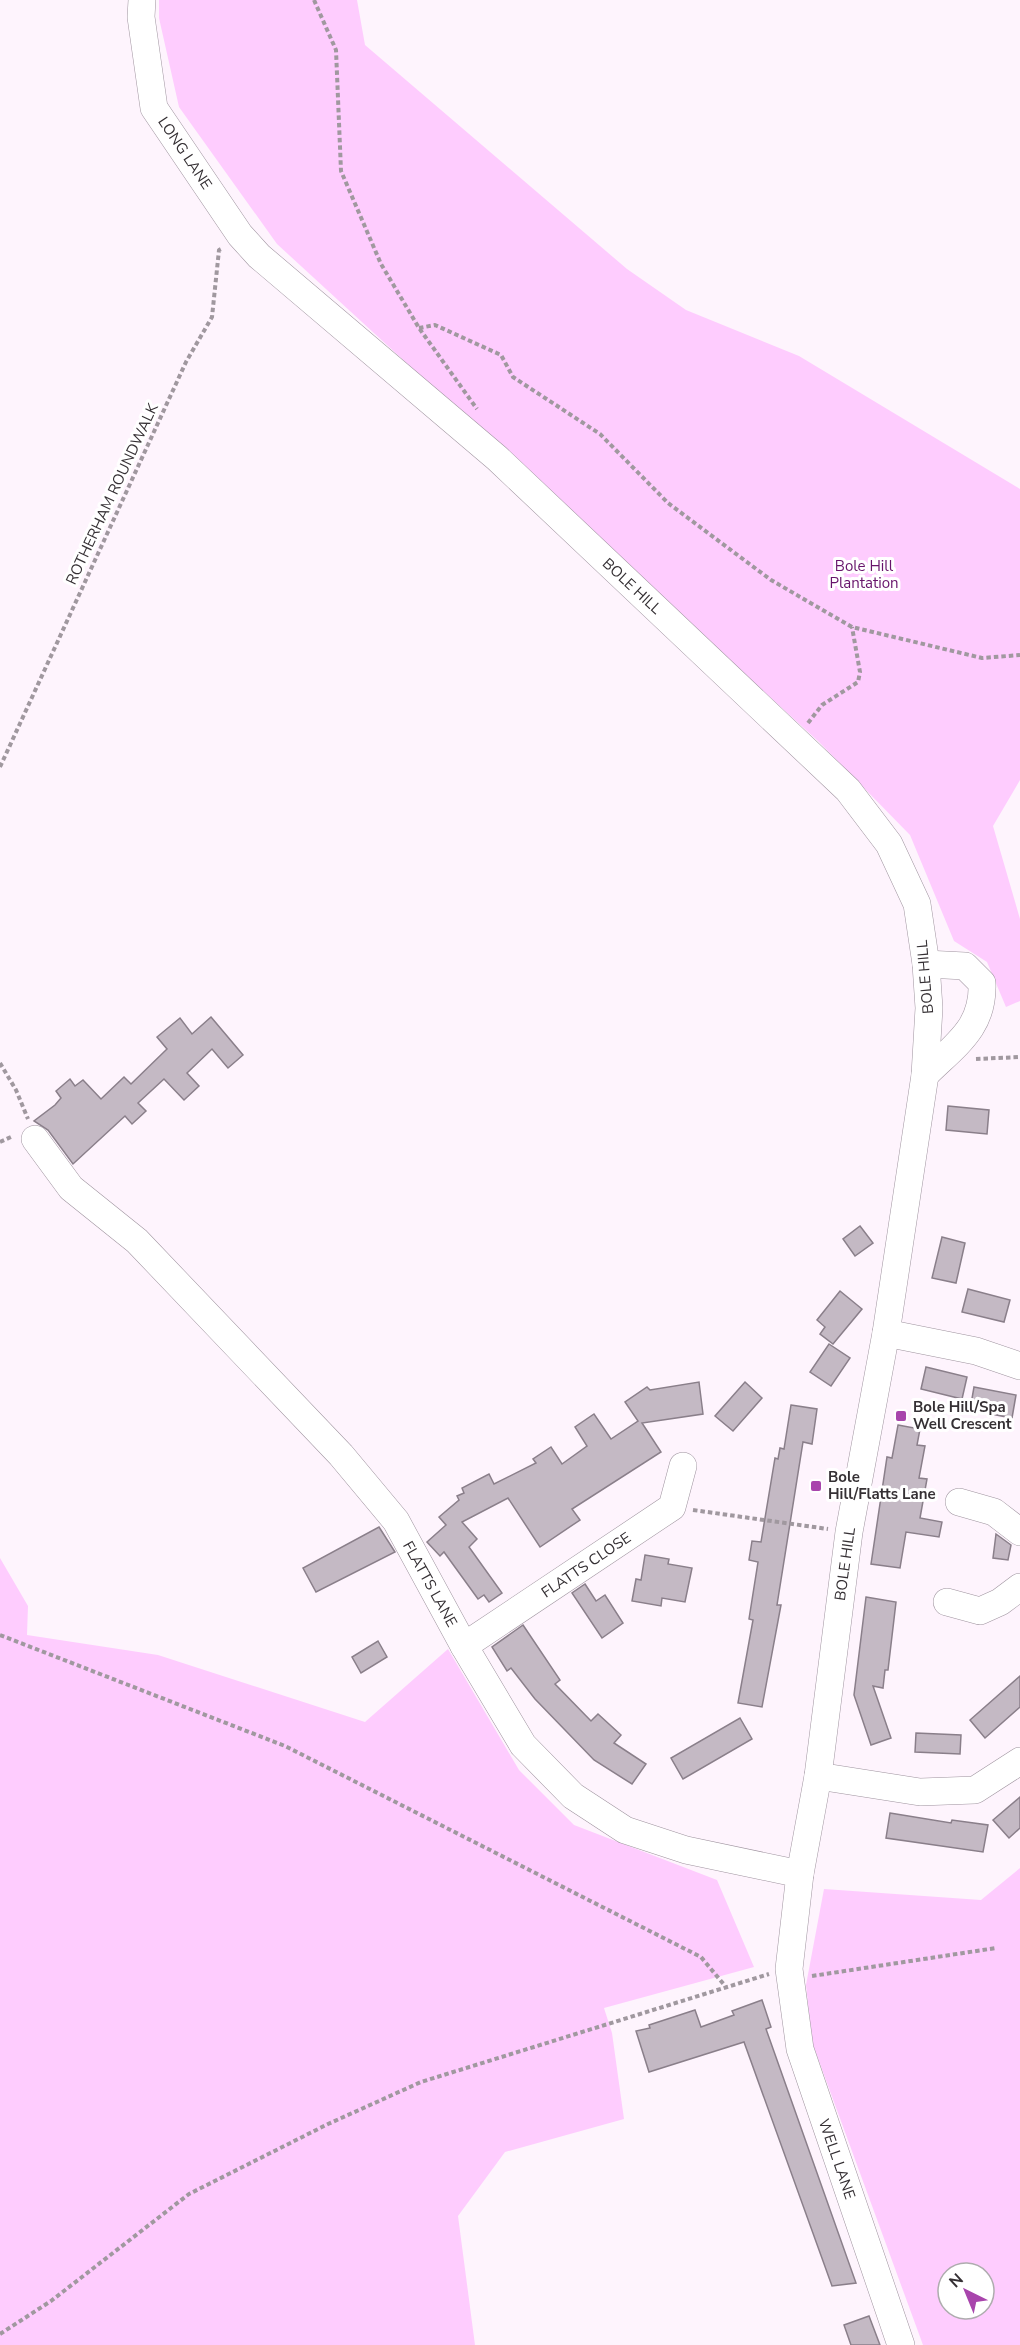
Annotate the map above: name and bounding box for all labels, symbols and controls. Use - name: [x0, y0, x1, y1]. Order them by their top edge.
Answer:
- street label: LONG LANE: [153, 113, 217, 193]
- street label: ROTHERHAM ROUNDWALK: [61, 400, 163, 588]
- street label: BOLE HILL: [598, 553, 666, 619]
- park label: Bole Hill Plantation: [829, 556, 899, 593]
- street label: BOLE HILL: [912, 939, 938, 1015]
- place label: Bole Hill/Spa Well Crescent: [913, 1397, 1012, 1434]
- marker: Bole Hill/Spa Well Crescent: [894, 1409, 908, 1423]
- place label: Bole Hill/Flatts Lane: [828, 1467, 936, 1504]
- marker: Bole Hill/Flatts Lane: [809, 1479, 823, 1493]
- street label: BOLE HILL: [830, 1526, 860, 1602]
- street label: FLATTS CLOSE: [537, 1528, 635, 1602]
- street label: FLATTS LANE: [398, 1537, 462, 1631]
- street label: WELL LANE: [814, 2116, 860, 2202]
- north arrow: [936, 2261, 996, 2321]
- text: N: [945, 2269, 968, 2293]

